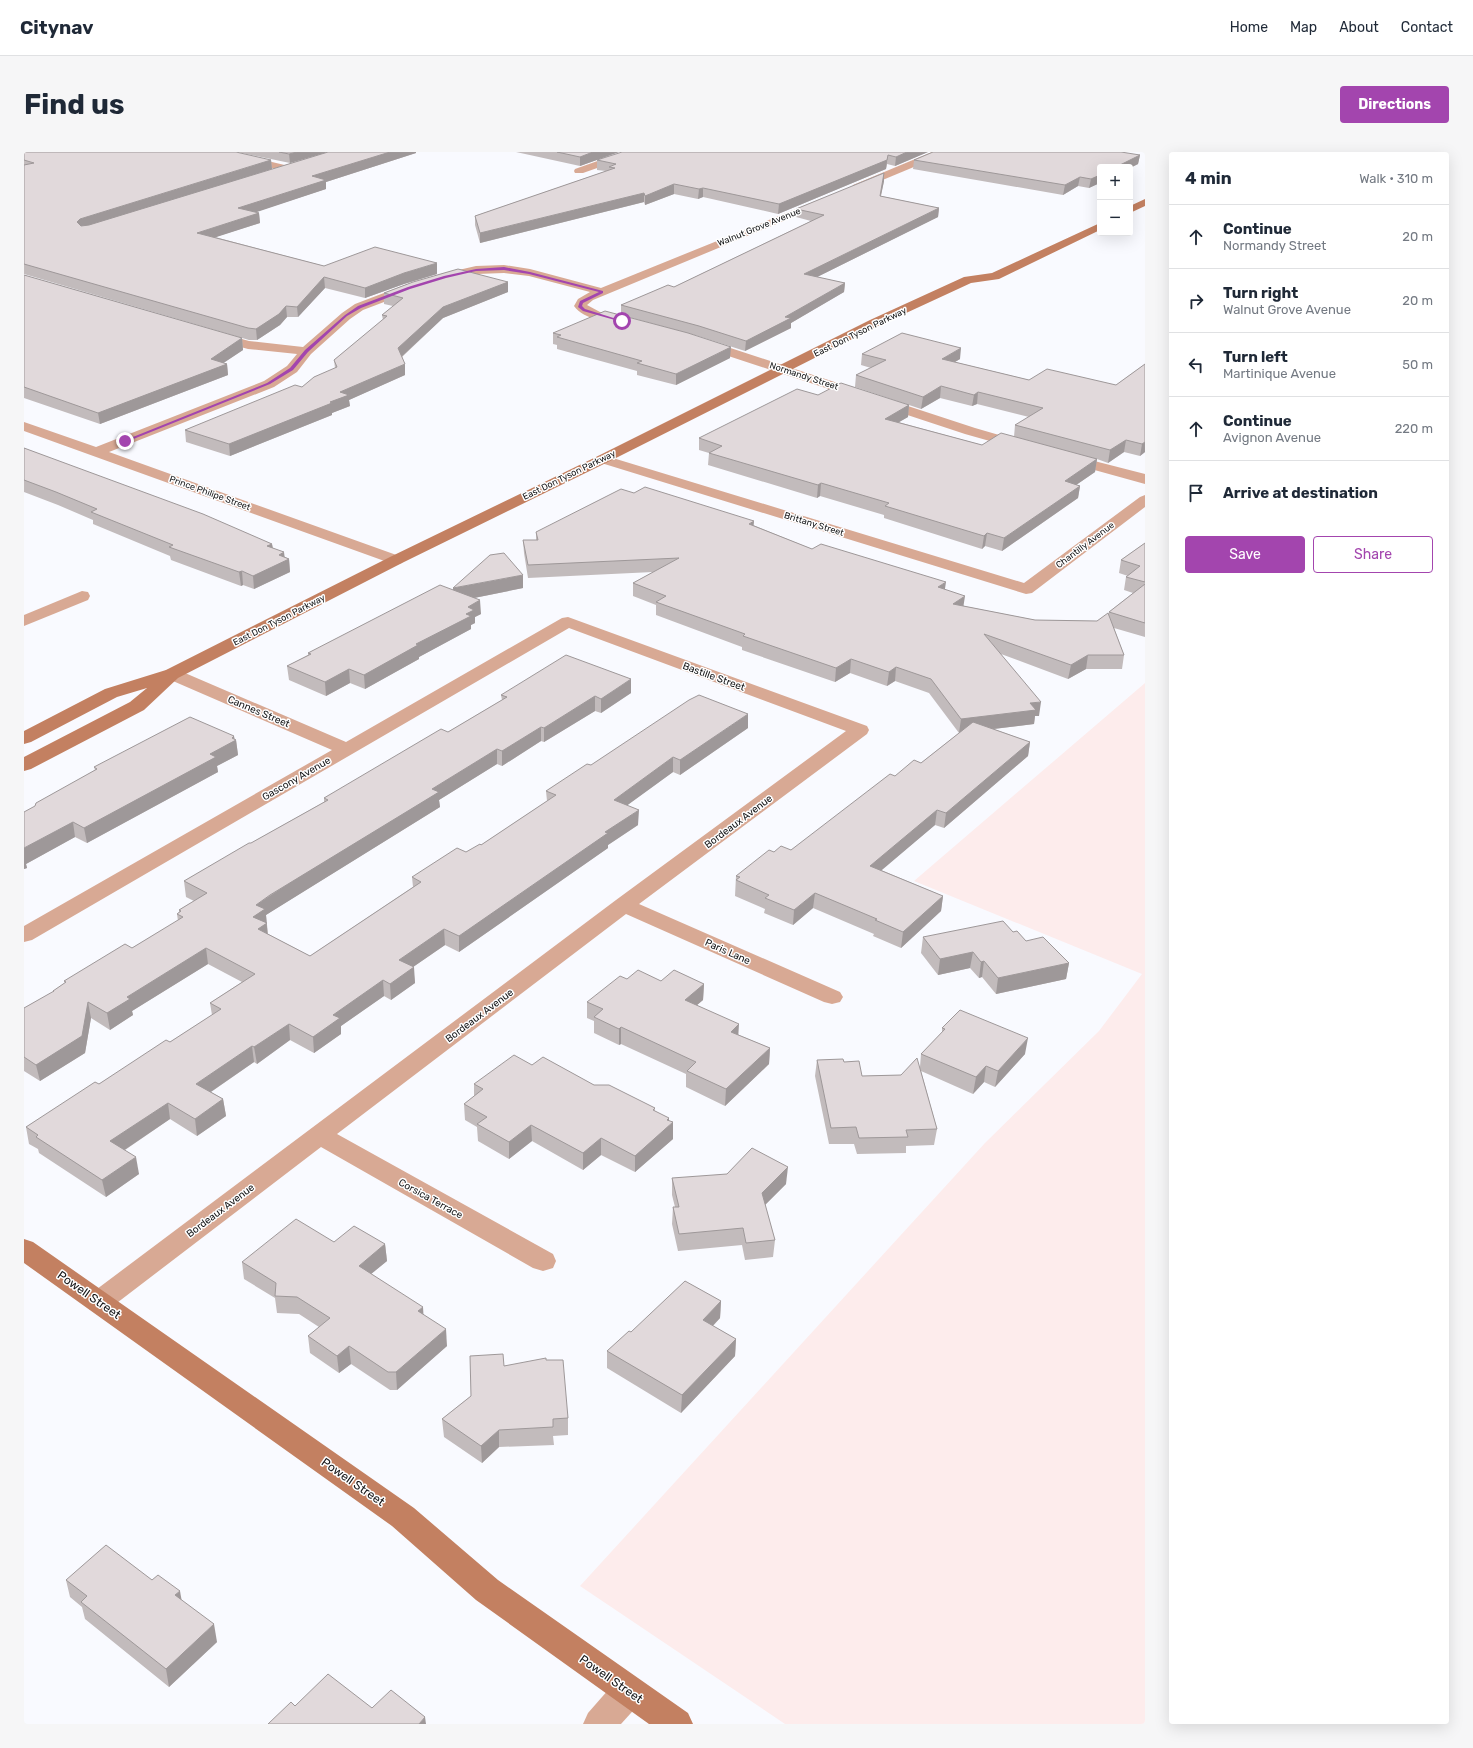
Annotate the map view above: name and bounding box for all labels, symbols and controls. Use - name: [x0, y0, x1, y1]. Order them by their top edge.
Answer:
- text: Citynav: [20, 16, 93, 39]
- text: Home: [1230, 19, 1268, 36]
- text: Map: [1290, 19, 1317, 36]
- text: About: [1339, 19, 1379, 36]
- text: Contact: [1401, 19, 1453, 36]
- button: Directions: [1340, 86, 1449, 123]
- text: Find us: [24, 88, 124, 121]
- map controls: [1097, 164, 1133, 236]
- button: +: [1097, 164, 1133, 200]
- text: 4 min: [1185, 168, 1232, 188]
- text: Walk · 310 m: [1359, 171, 1433, 186]
- button: −: [1097, 200, 1133, 236]
- street label: Walnut Grove Avenue: [716, 206, 802, 248]
- text: Continue: [1223, 220, 1292, 238]
- icon: ahead: [1185, 226, 1207, 248]
- text: 20 m: [1402, 229, 1433, 244]
- text: Normandy Street: [1223, 238, 1326, 253]
- text: Turn right: [1223, 284, 1298, 302]
- icon: right: [1185, 290, 1207, 312]
- text: 20 m: [1402, 293, 1433, 308]
- text: Walnut Grove Avenue: [1223, 302, 1351, 317]
- street label: East Don Tyson Parkway: [812, 305, 908, 359]
- route start: [613, 312, 631, 330]
- text: Turn left: [1223, 348, 1288, 366]
- icon: left: [1185, 354, 1207, 376]
- text: 50 m: [1402, 357, 1433, 372]
- street label: Normandy Street: [768, 360, 840, 392]
- text: Martinique Avenue: [1223, 366, 1336, 381]
- text: Continue: [1223, 412, 1292, 430]
- icon: ahead: [1185, 418, 1207, 440]
- text: 220 m: [1395, 421, 1433, 436]
- text: Avignon Avenue: [1223, 430, 1321, 445]
- route end: [116, 432, 134, 450]
- street label: East Don Tyson Parkway: [521, 448, 617, 502]
- street label: Prince Philipe Street: [168, 474, 252, 512]
- icon: arrive: [1185, 482, 1207, 504]
- text: Arrive at destination: [1223, 484, 1378, 502]
- street label: Brittany Street: [783, 510, 846, 538]
- street label: Chantilly Avenue: [1054, 520, 1116, 570]
- button: Save: [1185, 536, 1305, 573]
- button: Share: [1313, 536, 1433, 573]
- street label: East Don Tyson Parkway: [231, 592, 327, 648]
- street label: Bastille Street: [681, 660, 747, 694]
- street label: Cannes Street: [226, 693, 292, 730]
- street label: Gascony Avenue: [260, 754, 333, 803]
- street label: Bordeaux Avenue: [702, 792, 775, 851]
- street label: Paris Lane: [703, 937, 753, 967]
- street label: Bordeaux Avenue: [443, 986, 516, 1045]
- street label: Corsica Terrace: [396, 1176, 465, 1222]
- street label: Bordeaux Avenue: [184, 1181, 257, 1240]
- street label: Powell Street: [55, 1268, 124, 1322]
- street label: Powell Street: [319, 1455, 388, 1509]
- street label: Powell Street: [577, 1652, 646, 1706]

